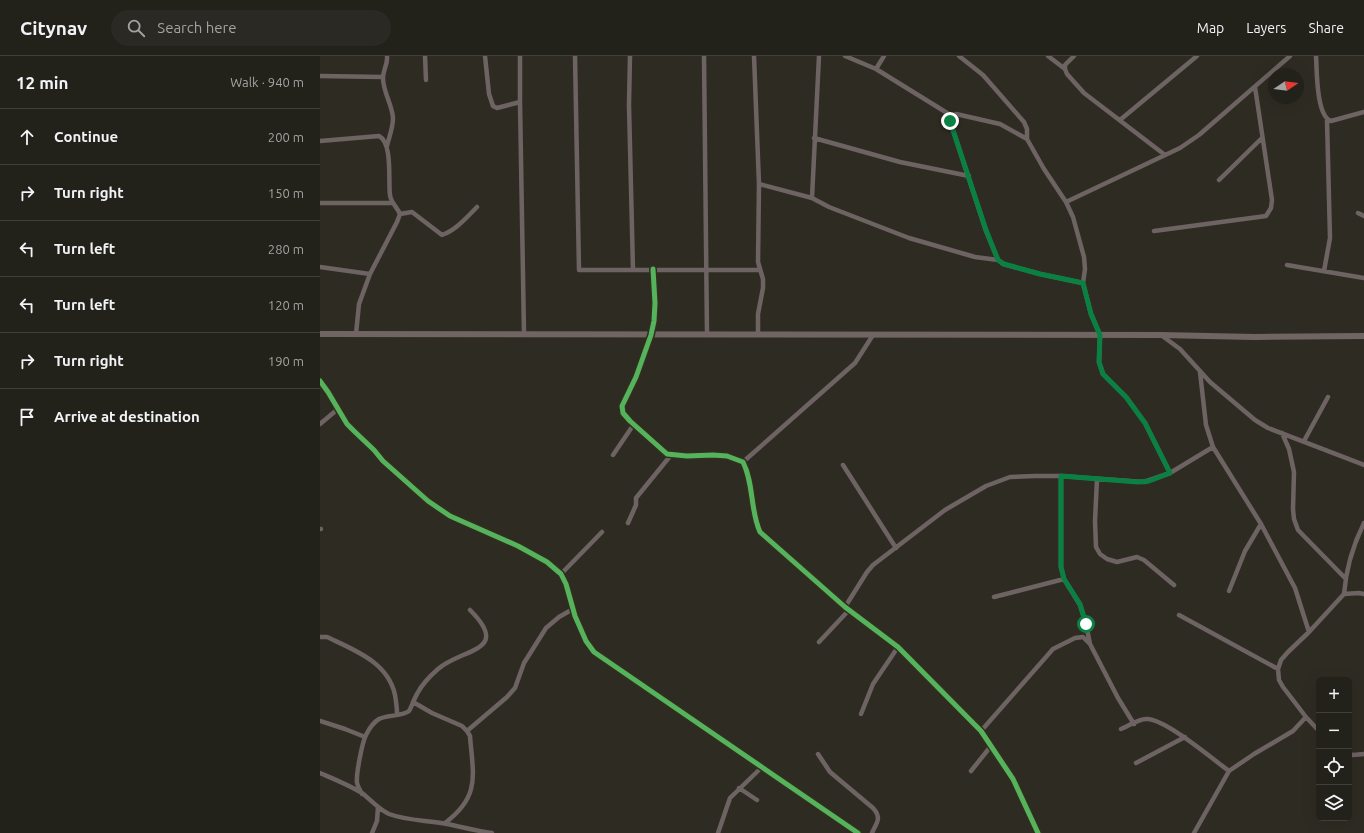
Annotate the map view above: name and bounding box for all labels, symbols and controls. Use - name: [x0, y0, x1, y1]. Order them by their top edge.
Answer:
- search box: [111, 10, 391, 46]
- text: Citynav: [20, 17, 87, 39]
- icon: search: [125, 17, 147, 39]
- text: Search here: [157, 19, 237, 36]
- text: Map: [1197, 20, 1224, 36]
- text: Layers: [1246, 20, 1286, 36]
- text: Share: [1308, 20, 1344, 36]
- north arrow: [1268, 68, 1304, 104]
- text: 12 min: [16, 73, 69, 92]
- text: Walk · 940 m: [230, 75, 304, 89]
- route end: [941, 112, 959, 130]
- icon: ahead: [16, 126, 38, 148]
- text: Continue: [54, 128, 118, 145]
- text: 200 m: [268, 130, 304, 144]
- icon: right: [16, 182, 38, 204]
- text: Turn right: [54, 184, 124, 201]
- text: 150 m: [268, 186, 304, 200]
- icon: left: [16, 238, 38, 260]
- text: Turn left: [54, 240, 115, 257]
- text: 280 m: [268, 242, 304, 256]
- icon: left: [16, 294, 38, 316]
- text: Turn left: [54, 296, 115, 313]
- text: 120 m: [268, 298, 304, 312]
- icon: right: [16, 350, 38, 372]
- text: Turn right: [54, 352, 124, 369]
- text: 190 m: [268, 354, 304, 368]
- icon: arrive: [16, 406, 38, 428]
- text: Arrive at destination: [54, 408, 200, 425]
- route start: [1077, 615, 1095, 633]
- map controls: [1316, 677, 1352, 821]
- button: +: [1316, 677, 1352, 713]
- button: −: [1316, 713, 1352, 749]
- button: locate: [1316, 749, 1352, 785]
- button: layers: [1316, 785, 1352, 821]

